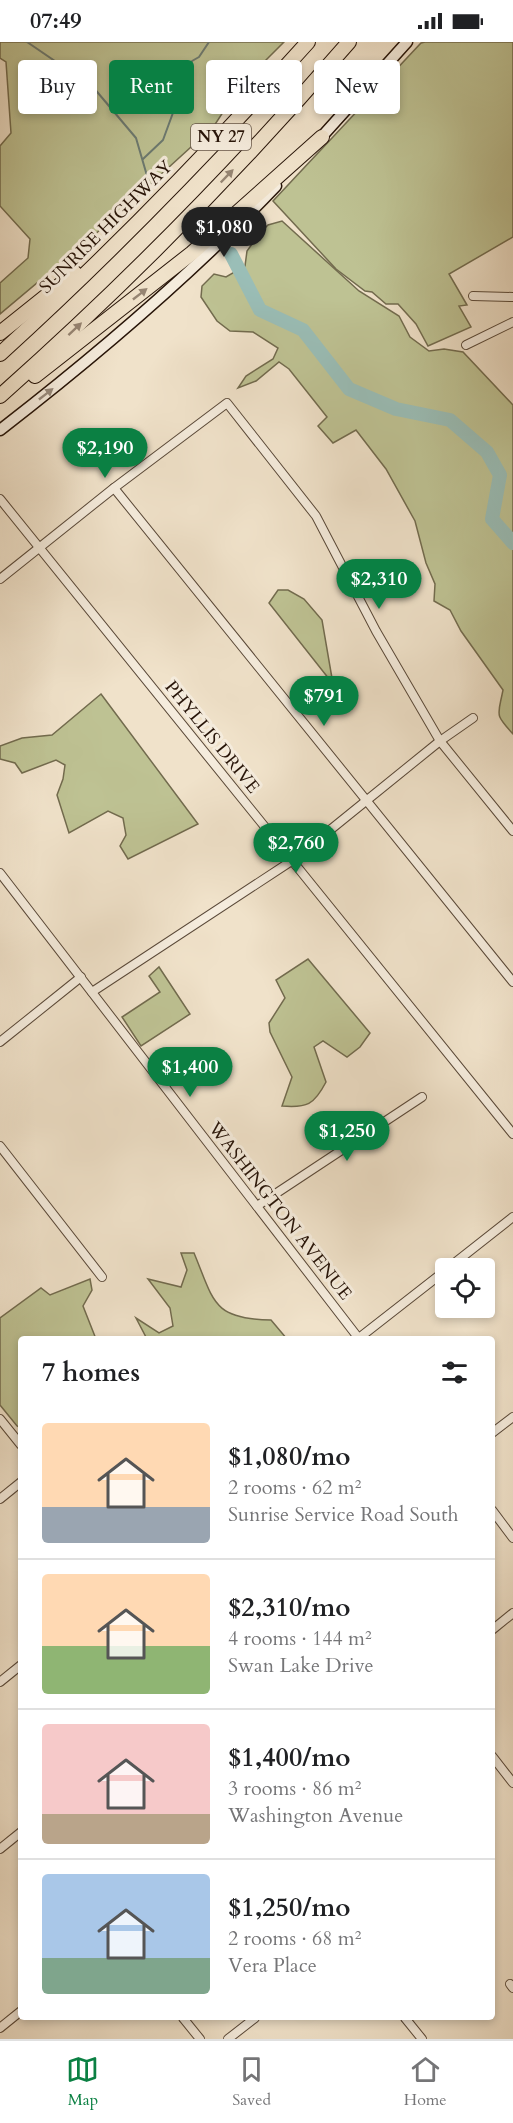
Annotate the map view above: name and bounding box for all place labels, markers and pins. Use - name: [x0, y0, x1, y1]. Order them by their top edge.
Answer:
- pin: $1,080: [175, 207, 273, 258]
- pin: $2,190: [56, 428, 154, 479]
- pin: $2,310: [330, 559, 428, 610]
- pin: $791: [288, 676, 360, 727]
- pin: $2,760: [247, 823, 345, 874]
- pin: $1,400: [141, 1047, 239, 1098]
- pin: $1,250: [298, 1111, 396, 1162]

